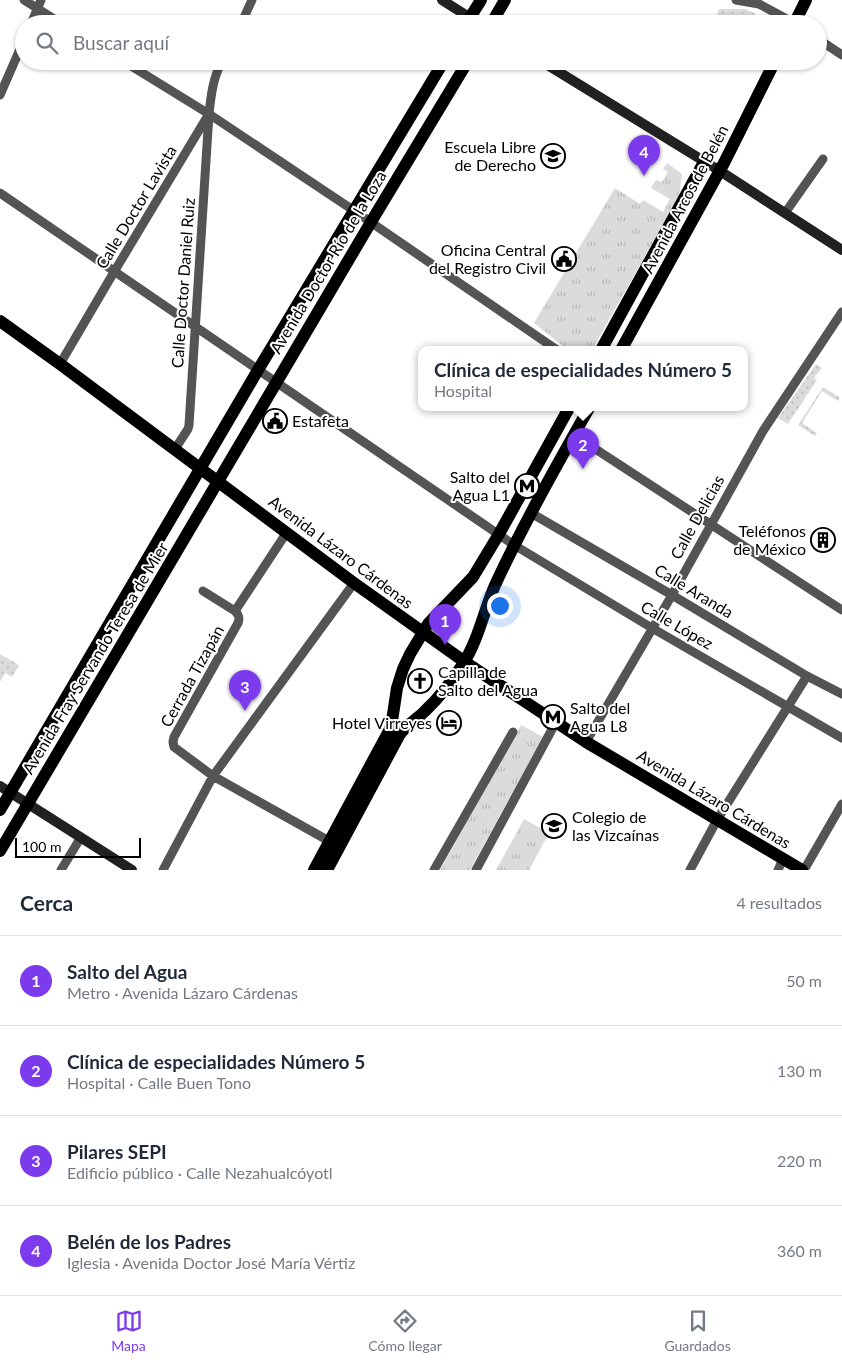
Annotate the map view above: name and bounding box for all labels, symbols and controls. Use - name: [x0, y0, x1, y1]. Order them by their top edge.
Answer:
- search box: [15, 15, 827, 70]
- icon: search: [33, 29, 61, 57]
- text: Buscar aquí: [73, 31, 169, 54]
- street label: Avenida Arcos de Belén: [637, 121, 732, 276]
- pin: 4: [628, 135, 660, 176]
- place label: Escuela Libre de Derecho: [444, 137, 536, 174]
- street label: Calle Doctor Lavista: [91, 142, 180, 272]
- school or university icon: Escuela Libre de Derecho: [540, 143, 566, 169]
- street label: Avenida Doctor Río de la Loza: [265, 167, 390, 356]
- street label: Calle Doctor Daniel Ruiz: [167, 197, 198, 369]
- place label: Oficina Central del Registro Civil: [429, 240, 546, 277]
- public building icon: Oficina Central del Registro Civil: [551, 246, 577, 272]
- popup: [418, 346, 748, 411]
- text: Clínica de especialidades Número 5: [434, 358, 732, 381]
- text: Hospital: [434, 381, 492, 400]
- public building icon: Estafeta: [262, 408, 288, 434]
- place label: Estafeta: [292, 411, 349, 430]
- pin: 2: [567, 428, 599, 469]
- place label: Salto del Agua L1: [450, 467, 510, 504]
- street label: Calle Delicias: [666, 471, 728, 562]
- metro station icon: Salto del Agua L1: [514, 473, 540, 499]
- street label: Avenida Lázaro Cárdenas: [265, 491, 417, 612]
- place label: Teléfonos de México: [733, 521, 806, 558]
- building icon: Teléfonos de México: [810, 527, 836, 553]
- street label: Avenida Fray Servando Teresa de Mier: [18, 538, 172, 777]
- street label: Calle Aranda: [651, 560, 737, 622]
- your location: [487, 593, 513, 619]
- street label: Calle López: [638, 596, 717, 653]
- pin: 1: [429, 604, 461, 645]
- street label: Cerrada Tizapán: [156, 622, 227, 730]
- place label: Capilla de Salto del Agua: [438, 662, 538, 699]
- church icon: Capilla de Salto del Agua: [407, 668, 433, 694]
- pin: 3: [229, 670, 261, 711]
- place label: Salto del Agua L8: [570, 698, 630, 735]
- metro station icon: Salto del Agua L8: [540, 704, 566, 730]
- hotel icon: Hotel Virreyes: [436, 710, 462, 736]
- place label: Hotel Virreyes: [332, 713, 432, 732]
- street label: Avenida Lázaro Cárdenas: [634, 745, 795, 852]
- place label: Colegio de las Vizcaínas: [572, 807, 659, 844]
- school or university icon: Colegio de las Vizcaínas: [541, 813, 567, 839]
- scale bar: [15, 835, 141, 858]
- text: 100 m: [22, 838, 61, 855]
- text: Cerca: [20, 890, 73, 915]
- text: 4 resultados: [736, 893, 822, 912]
- text: Salto del Agua: [67, 960, 187, 983]
- text: 1: [31, 971, 41, 990]
- text: 50 m: [786, 971, 822, 990]
- text: Metro · Avenida Lázaro Cárdenas: [67, 983, 298, 1002]
- text: Clínica de especialidades Número 5: [67, 1050, 365, 1073]
- text: 2: [31, 1061, 41, 1080]
- text: 130 m: [777, 1061, 822, 1080]
- text: Hospital · Calle Buen Tono: [67, 1073, 251, 1092]
- text: Pilares SEPI: [67, 1140, 167, 1163]
- text: 3: [31, 1151, 41, 1170]
- text: 220 m: [777, 1151, 822, 1170]
- text: Edificio público · Calle Nezahualcóyotl: [67, 1163, 333, 1182]
- text: Belén de los Padres: [67, 1230, 231, 1253]
- text: 4: [31, 1241, 41, 1260]
- text: 360 m: [777, 1241, 822, 1260]
- text: Iglesia · Avenida Doctor José María Vértiz: [67, 1253, 355, 1272]
- tab: Mapa: [111, 1307, 146, 1354]
- tab: Cómo llegar: [368, 1307, 442, 1354]
- tab: Guardados: [664, 1307, 731, 1354]

